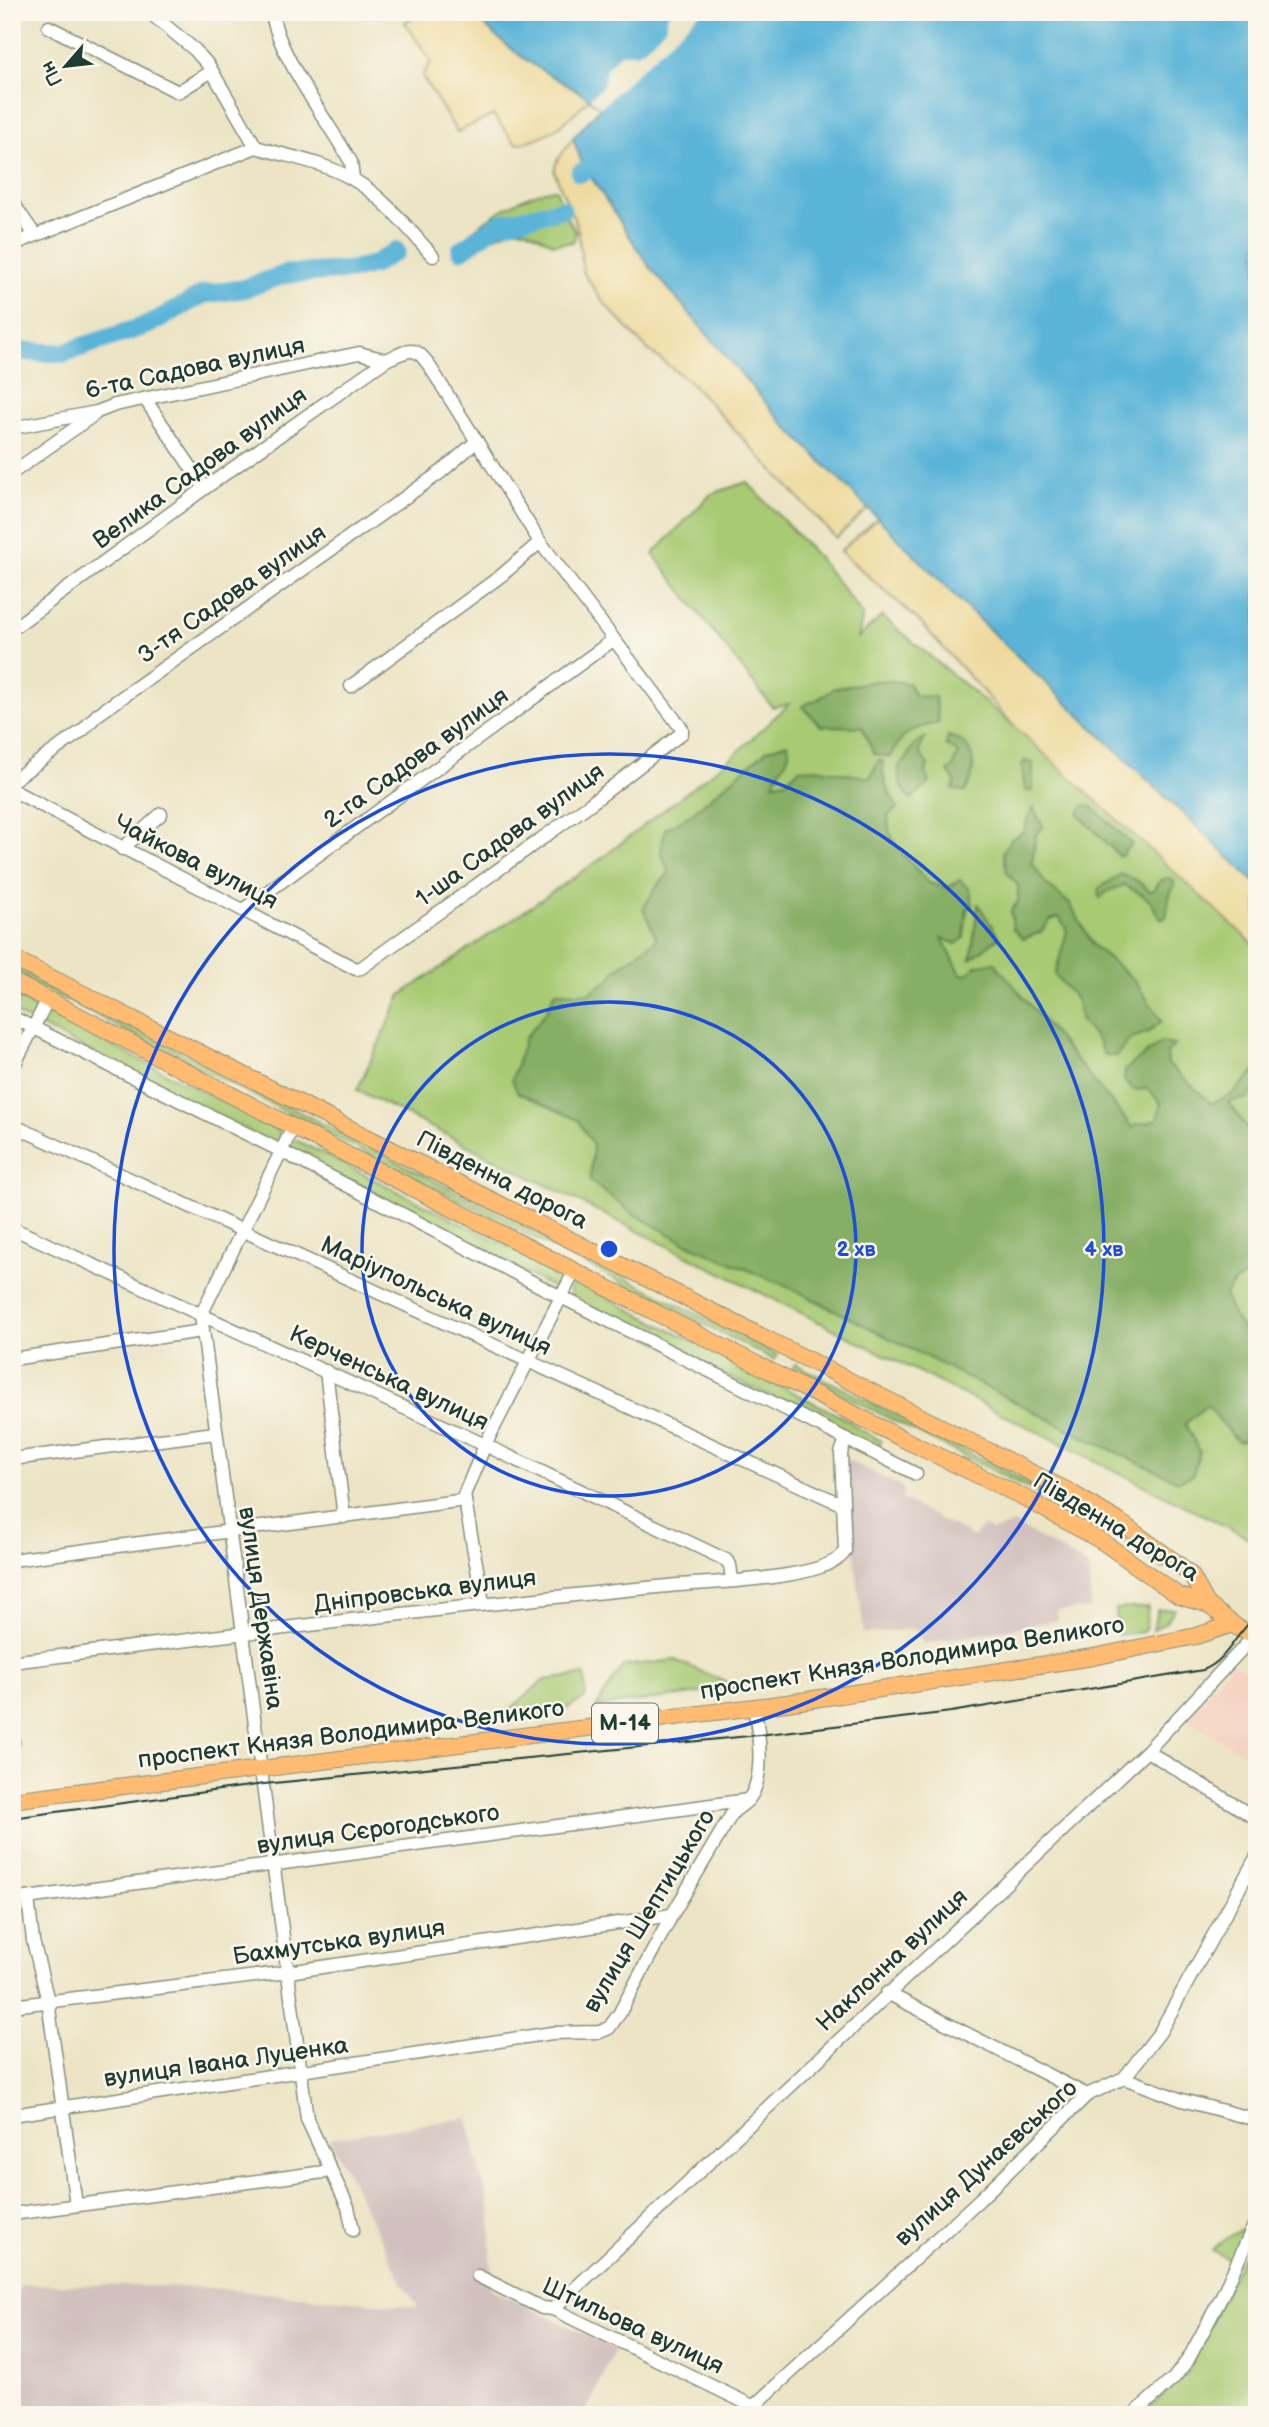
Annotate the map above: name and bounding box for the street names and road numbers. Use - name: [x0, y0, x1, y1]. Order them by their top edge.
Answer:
- street label: 6-та Садова вулиця: [83, 331, 307, 405]
- street label: Велика Садова вулиця: [87, 381, 313, 555]
- street label: 3-тя Садова вулиця: [132, 518, 332, 670]
- street label: 2-га Садова вулиця: [318, 681, 514, 835]
- street label: 1-ша Садова вулиця: [410, 757, 610, 913]
- street label: Чайкова вулиця: [109, 808, 283, 916]
- street label: Південна дорога: [411, 1124, 593, 1236]
- street label: Маріупольська вулиця: [316, 1230, 556, 1362]
- street label: Керченська вулиця: [285, 1319, 493, 1437]
- street label: Південна дорога: [1028, 1466, 1204, 1588]
- street label: вулиця Державіна: [232, 1505, 290, 1711]
- street label: Дніпровська вулиця: [312, 1563, 538, 1619]
- street label: проспект Князя Володимира Великого: [698, 1610, 1126, 1706]
- street label: проспект Князя Володимира Великого: [136, 1693, 566, 1775]
- road number: М-14: [592, 1704, 658, 1742]
- street label: вулиця Сєрогодського: [255, 1798, 501, 1860]
- street label: вулиця Шептицького: [577, 1804, 721, 2018]
- street label: Наклонна вулиця: [810, 1882, 974, 2038]
- street label: Бахмутська вулиця: [231, 1913, 447, 1971]
- street label: вулиця Івана Луценка: [102, 2031, 350, 2093]
- street label: вулиця Дунаєвського: [889, 2074, 1083, 2252]
- street label: Штильова вулиця: [538, 2271, 728, 2381]

